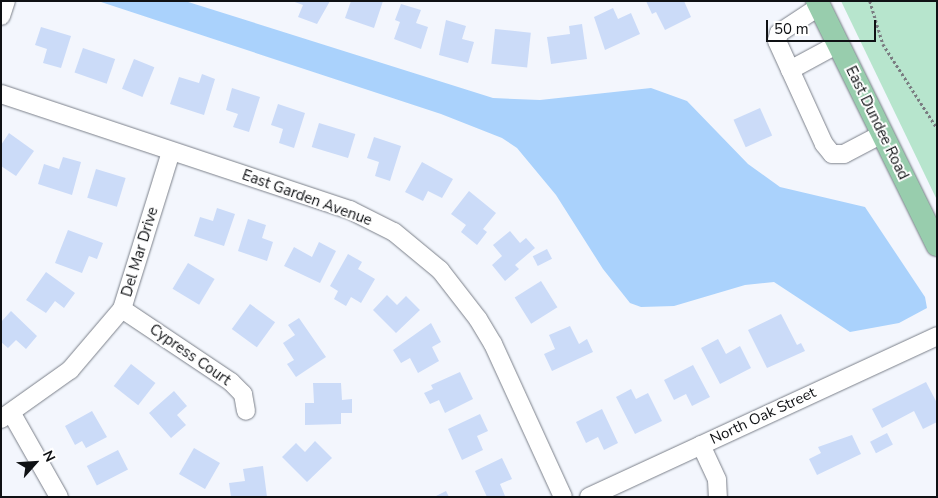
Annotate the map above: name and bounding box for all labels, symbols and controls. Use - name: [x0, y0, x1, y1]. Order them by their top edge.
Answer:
- scale bar: [768, 10, 878, 42]
- text: 50 m: [774, 19, 809, 39]
- street label: East Dundee Road: [842, 63, 912, 183]
- street label: East Garden Avenue: [240, 166, 374, 230]
- street label: Del Mar Drive: [118, 205, 162, 299]
- street label: Cypress Court: [146, 320, 234, 390]
- street label: North Oak Street: [707, 384, 819, 448]
- north arrow: [10, 438, 60, 488]
- text: N: [38, 447, 60, 465]

